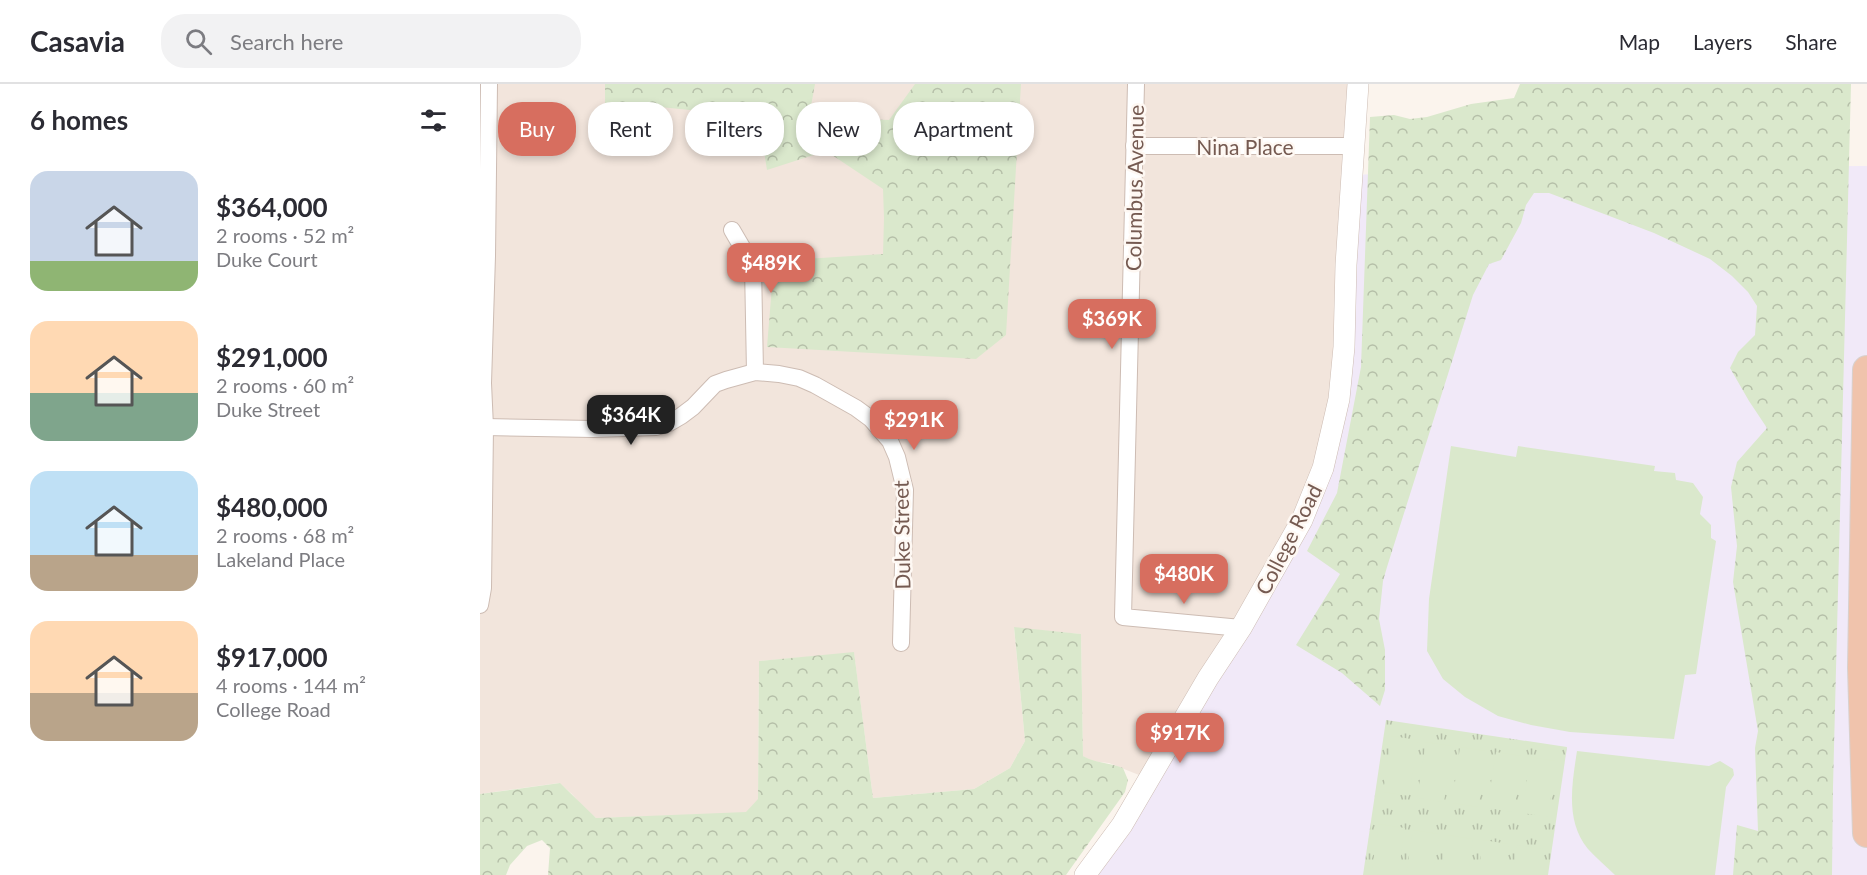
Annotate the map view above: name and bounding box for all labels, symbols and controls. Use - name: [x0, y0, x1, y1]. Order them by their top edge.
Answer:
- search box: [161, 14, 581, 68]
- text: Casavia: [30, 24, 125, 58]
- icon: search: [182, 25, 215, 58]
- text: Search here: [230, 28, 344, 55]
- text: Map: [1619, 29, 1660, 54]
- text: Layers: [1693, 29, 1752, 54]
- text: Share: [1785, 29, 1837, 54]
- chip: Buy: [498, 102, 576, 156]
- chip: Rent: [588, 102, 673, 156]
- chip: Filters: [685, 102, 784, 156]
- chip: New: [796, 102, 881, 156]
- chip: Apartment: [893, 102, 1034, 156]
- text: 6 homes: [30, 104, 128, 136]
- icon: filters: [417, 104, 450, 137]
- street label: Columbus Avenue: [1120, 105, 1148, 271]
- street label: Nina Place: [1196, 134, 1294, 159]
- text: $364,000: [216, 191, 328, 223]
- icon: home: [78, 195, 150, 267]
- text: 2 rooms · 52 m²: [216, 223, 354, 247]
- pin: $489K: [729, 243, 813, 294]
- text: Duke Court: [216, 247, 318, 271]
- text: $489K: [741, 250, 801, 274]
- pin: $369K: [1070, 299, 1154, 350]
- text: $369K: [1082, 306, 1142, 330]
- text: $291,000: [216, 341, 328, 373]
- icon: home: [78, 345, 150, 417]
- text: 2 rooms · 60 m²: [216, 373, 354, 397]
- pin: $364K: [589, 395, 673, 446]
- text: Duke Street: [216, 397, 320, 421]
- pin: $291K: [872, 400, 956, 451]
- text: $364K: [601, 402, 661, 426]
- text: $291K: [884, 407, 944, 431]
- street label: Duke Street: [888, 480, 914, 590]
- street label: College Road: [1250, 480, 1326, 598]
- text: $480,000: [216, 491, 328, 523]
- icon: home: [78, 495, 150, 567]
- text: 2 rooms · 68 m²: [216, 523, 354, 547]
- text: Lakeland Place: [216, 547, 345, 571]
- pin: $480K: [1142, 554, 1226, 605]
- text: $480K: [1154, 561, 1214, 585]
- text: $917,000: [216, 641, 328, 673]
- icon: home: [78, 645, 150, 717]
- text: 4 rooms · 144 m²: [216, 673, 366, 697]
- text: College Road: [216, 697, 331, 721]
- pin: $917K: [1138, 713, 1222, 764]
- text: $917K: [1150, 720, 1210, 744]

